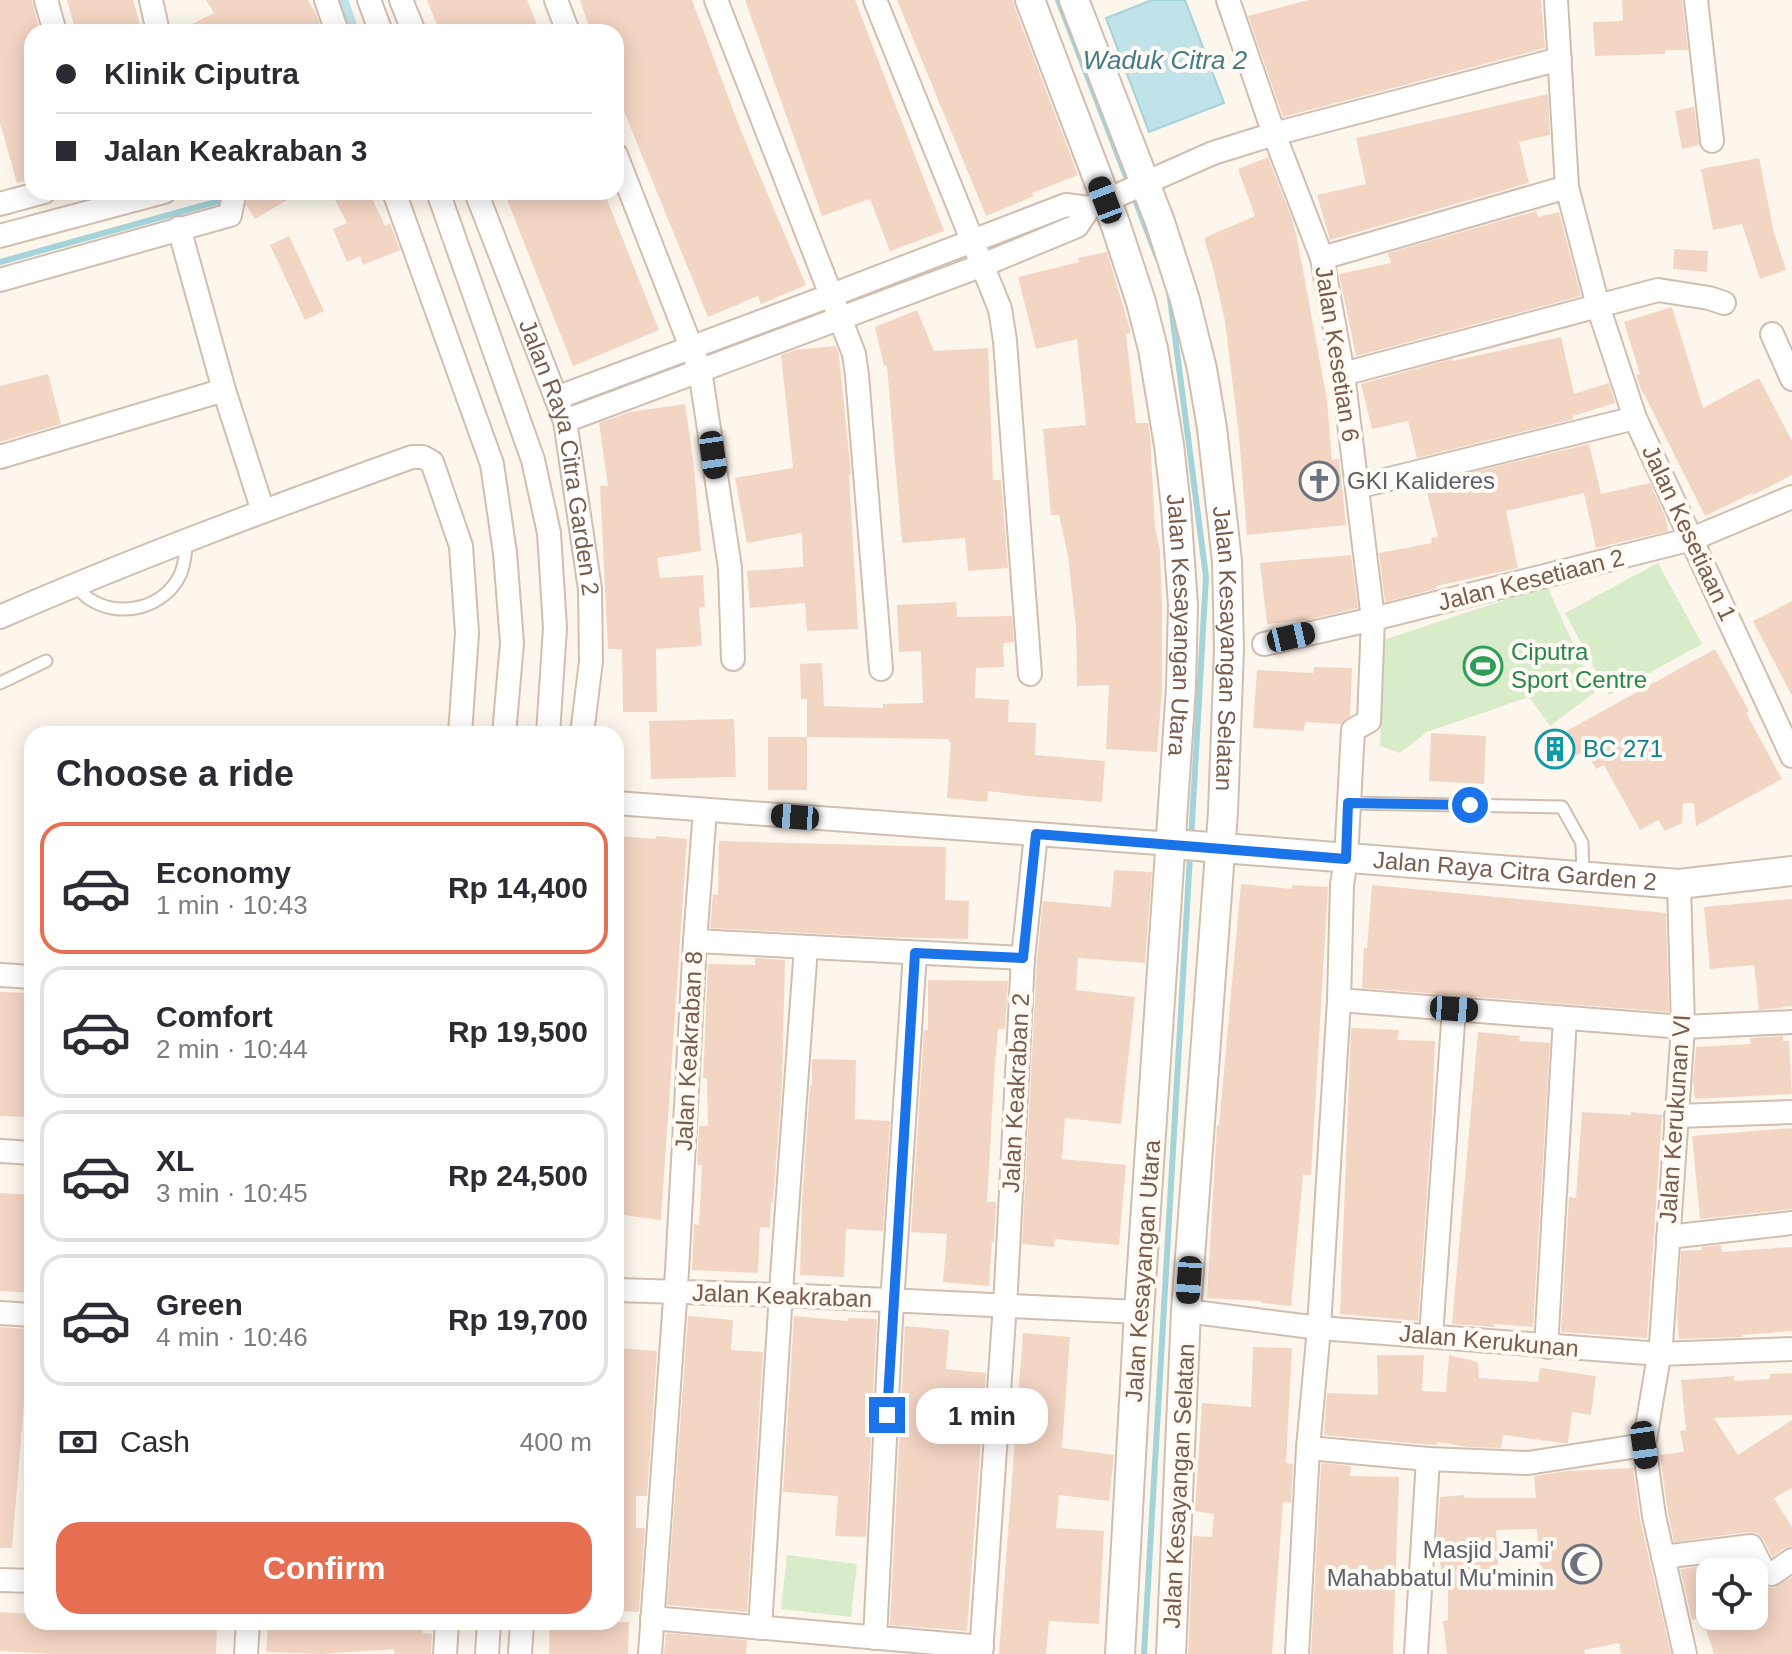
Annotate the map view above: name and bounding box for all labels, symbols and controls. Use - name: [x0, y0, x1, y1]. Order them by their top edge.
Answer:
- water label: Waduk Citra 2: [1083, 45, 1248, 75]
- text: Klinik Ciputra: [104, 57, 299, 90]
- text: Jalan Keakraban 3: [104, 134, 367, 167]
- car: [1085, 173, 1125, 227]
- street label: Jalan Kesetian 6: [1310, 264, 1365, 444]
- street label: Jalan Raya Citra Garden 2: [514, 315, 605, 597]
- car: [698, 430, 728, 480]
- street label: Jalan Kesetiaan 1: [1637, 441, 1742, 625]
- church icon: GKI Kalideres: [1298, 460, 1340, 502]
- place label: GKI Kalideres: [1347, 467, 1495, 494]
- street label: Jalan Kesayangan Utara: [1162, 492, 1197, 758]
- street label: Jalan Kesayangan Selatan: [1208, 504, 1243, 792]
- street label: Jalan Kesetiaan 2: [1435, 543, 1627, 616]
- car: [1265, 620, 1317, 654]
- place label: Ciputra Sport Centre: [1511, 638, 1647, 693]
- sports icon: Ciputra Sport Centre: [1462, 645, 1504, 687]
- building icon: BC 271: [1534, 728, 1576, 770]
- place label: BC 271: [1583, 735, 1663, 762]
- text: Choose a ride: [56, 753, 294, 794]
- route start: [1452, 787, 1488, 823]
- car: [770, 803, 820, 831]
- street label: Jalan Raya Citra Garden 2: [1372, 846, 1658, 895]
- icon: car: [60, 852, 132, 924]
- text: Economy: [156, 856, 291, 889]
- text: Rp 14,400: [448, 871, 588, 904]
- text: 1 min · 10:43: [156, 890, 308, 920]
- street label: Jalan Keakraban 8: [670, 950, 707, 1152]
- street label: Jalan Keakraban 2: [997, 992, 1034, 1194]
- car: [1429, 995, 1479, 1023]
- icon: car: [60, 996, 132, 1068]
- text: Comfort: [156, 1000, 273, 1033]
- street label: Jalan Kerukunan VI: [1654, 1014, 1695, 1224]
- text: Rp 19,500: [448, 1015, 588, 1048]
- text: 2 min · 10:44: [156, 1034, 308, 1064]
- street label: Jalan Kesayangan Utara: [1120, 1138, 1165, 1403]
- icon: car: [60, 1140, 132, 1212]
- text: XL: [156, 1144, 194, 1177]
- text: Rp 24,500: [448, 1159, 588, 1192]
- text: 3 min · 10:45: [156, 1178, 308, 1208]
- car: [1175, 1255, 1203, 1305]
- street label: Jalan Keakraban: [692, 1279, 873, 1312]
- icon: car: [60, 1284, 132, 1356]
- text: Green: [156, 1288, 243, 1321]
- text: Rp 19,700: [448, 1303, 588, 1336]
- street label: Jalan Kerukunan: [1398, 1319, 1580, 1362]
- text: 4 min · 10:46: [156, 1322, 308, 1352]
- street label: Jalan Kesayangan Selatan: [1158, 1343, 1199, 1629]
- callout: 1 min: [915, 1387, 1047, 1443]
- route end: [869, 1397, 905, 1433]
- text: 1 min: [948, 1401, 1016, 1431]
- icon: cash: [56, 1420, 100, 1464]
- car: [1629, 1420, 1659, 1470]
- text: Cash: [120, 1425, 190, 1458]
- text: 400 m: [520, 1427, 592, 1457]
- button: Confirm: [56, 1522, 592, 1614]
- place label: Masjid Jami' Mahabbatul Mu'minin: [1327, 1536, 1554, 1591]
- mosque icon: Masjid Jami' Mahabbatul Mu'minin: [1561, 1543, 1603, 1585]
- map controls: [1696, 1558, 1768, 1630]
- button: locate: [1696, 1558, 1768, 1630]

